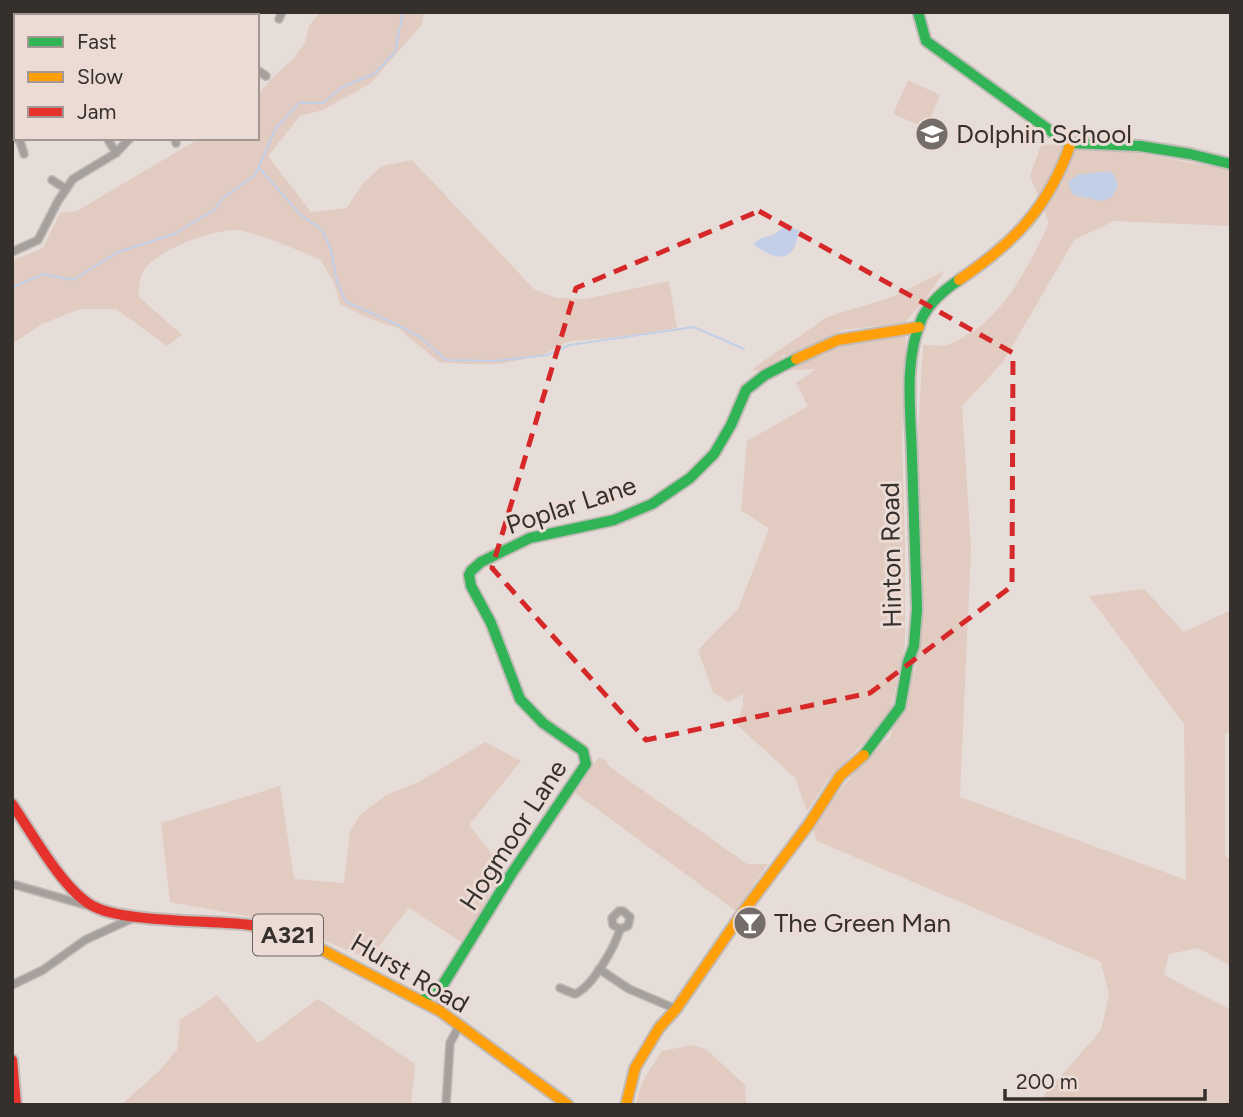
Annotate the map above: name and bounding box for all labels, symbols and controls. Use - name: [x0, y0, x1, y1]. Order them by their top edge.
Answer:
- legend: [14, 14, 259, 140]
- text: Fast: [77, 29, 117, 54]
- text: Slow: [77, 64, 123, 89]
- text: Jam: [77, 99, 116, 124]
- school or university icon: Dolphin School: [913, 115, 951, 153]
- place label: Dolphin School: [956, 118, 1132, 150]
- street label: Poplar Lane: [502, 469, 640, 541]
- street label: Hinton Road: [874, 482, 908, 628]
- street label: Hogmoor Lane: [453, 754, 573, 916]
- bar icon: The Green Man: [731, 904, 769, 942]
- place label: The Green Man: [774, 907, 951, 939]
- road number: A321: [253, 915, 323, 956]
- street label: Hurst Road: [345, 926, 475, 1020]
- scale bar: [1005, 1058, 1204, 1102]
- text: 200 m: [1016, 1069, 1078, 1094]

